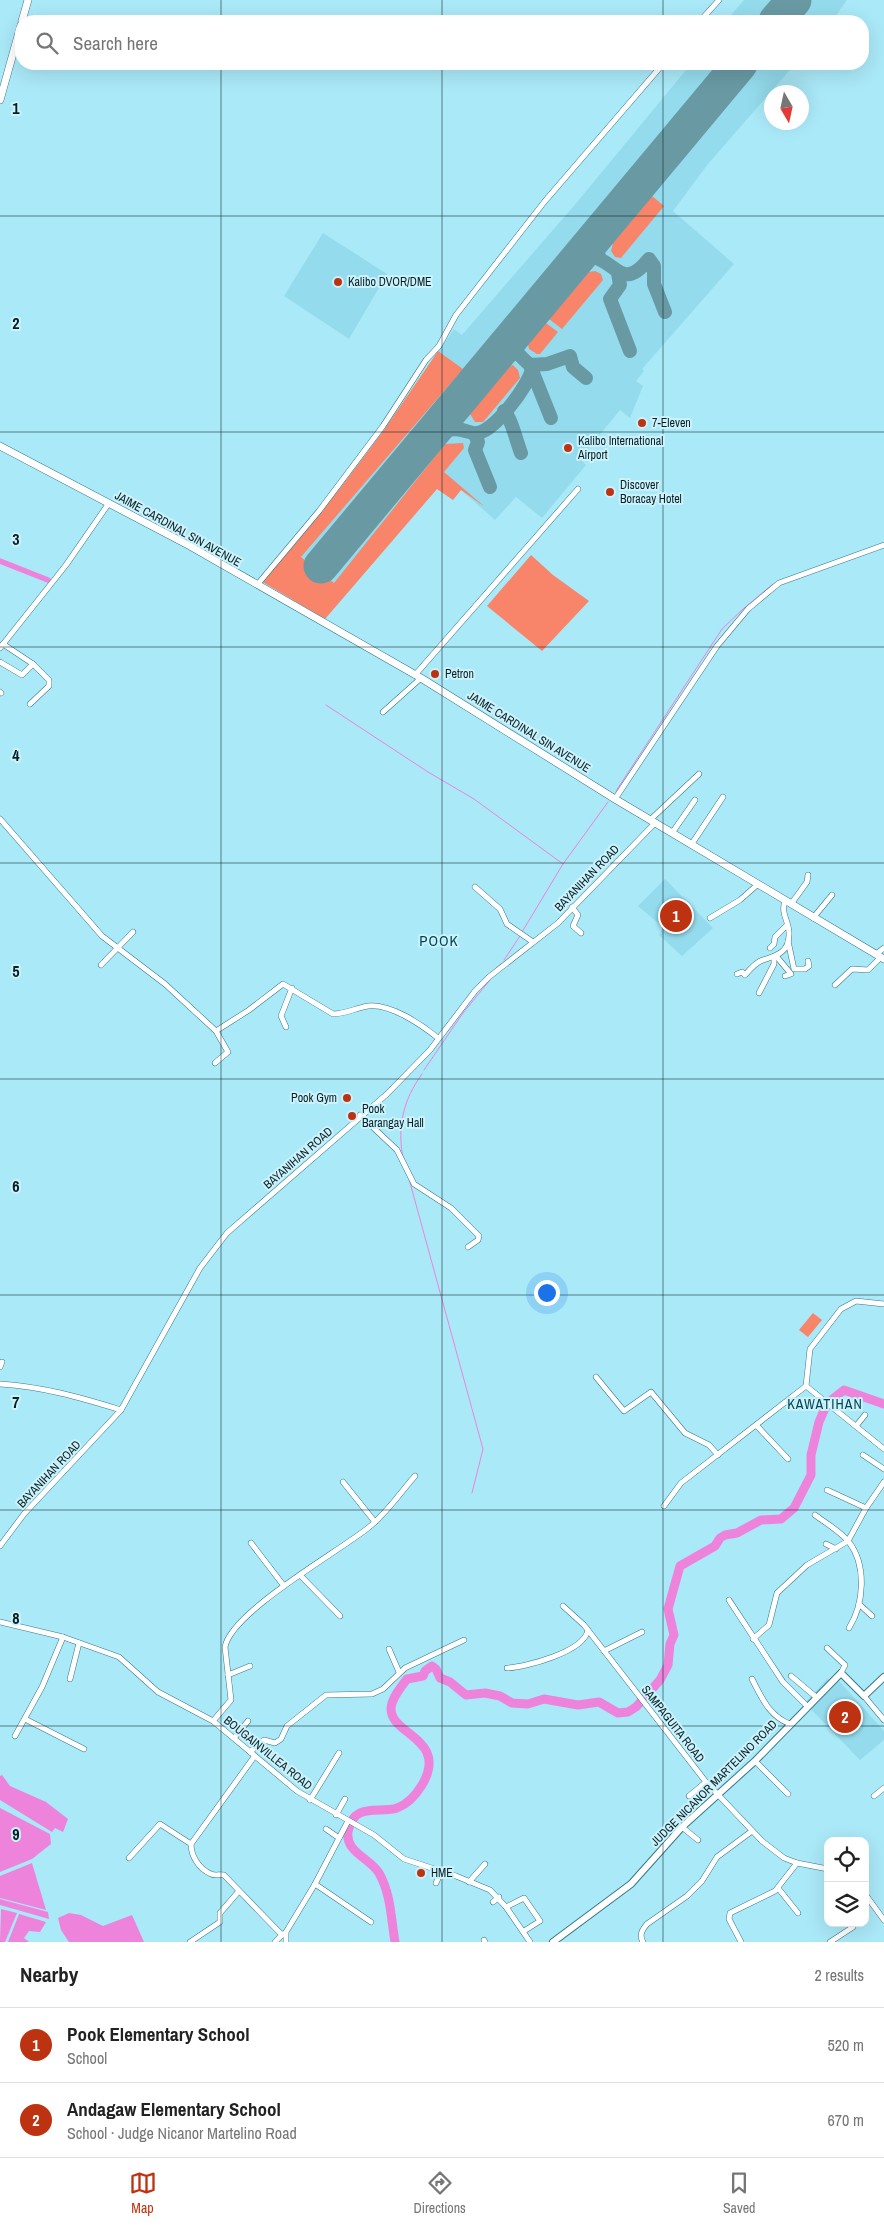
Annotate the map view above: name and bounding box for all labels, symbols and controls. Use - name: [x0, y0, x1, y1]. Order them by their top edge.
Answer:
- search box: [15, 15, 869, 70]
- icon: search: [33, 29, 61, 57]
- text: Search here: [73, 30, 158, 56]
- north arrow: [764, 85, 809, 130]
- text: 1: [12, 97, 20, 119]
- place label: Kalibo DVOR/DME: [348, 274, 432, 290]
- marker: Kalibo DVOR/DME: [332, 276, 344, 288]
- text: 2: [12, 312, 20, 334]
- place label: 7-Eleven: [652, 415, 691, 431]
- marker: 7-Eleven: [636, 417, 648, 429]
- place label: Kalibo International Airport: [577, 433, 663, 463]
- marker: Kalibo International Airport: [562, 442, 574, 454]
- place label: Discover Boracay Hotel: [620, 477, 682, 507]
- marker: Discover Boracay Hotel: [604, 486, 616, 498]
- street label: JAIME CARDINAL SIN AVENUE: [112, 488, 244, 570]
- text: 3: [12, 528, 20, 550]
- place label: Petron: [445, 666, 474, 682]
- marker: Petron: [429, 668, 441, 680]
- street label: JAIME CARDINAL SIN AVENUE: [464, 688, 594, 776]
- text: 4: [12, 744, 20, 766]
- street label: BAYANIHAN ROAD: [551, 841, 623, 915]
- pin: 1: [660, 897, 692, 935]
- district label: POOK: [419, 930, 459, 951]
- text: 5: [12, 960, 20, 982]
- place label: Pook Gym: [291, 1090, 337, 1106]
- marker: Pook Gym: [341, 1092, 353, 1104]
- place label: Pook Barangay Hall: [362, 1101, 424, 1131]
- marker: Pook Barangay Hall: [346, 1110, 358, 1122]
- street label: BAYANIHAN ROAD: [260, 1124, 336, 1192]
- text: 6: [12, 1175, 20, 1197]
- your location: [534, 1280, 560, 1306]
- text: 7: [12, 1391, 20, 1413]
- district label: KAWATIHAN: [787, 1395, 863, 1413]
- street label: BAYANIHAN ROAD: [14, 1437, 84, 1511]
- text: 8: [12, 1607, 20, 1629]
- street label: SAMPAGUITA ROAD: [638, 1682, 708, 1766]
- pin: 2: [829, 1698, 861, 1736]
- street label: BOUGAINVILLEA ROAD: [220, 1712, 316, 1794]
- street label: JUDGE NICANOR MARTELINO ROAD: [647, 1716, 781, 1850]
- text: 9: [12, 1823, 20, 1845]
- map controls: [824, 1837, 869, 1927]
- button: locate: [824, 1837, 869, 1882]
- place label: HME: [431, 1865, 453, 1881]
- marker: HME: [415, 1867, 427, 1879]
- button: layers: [824, 1882, 869, 1927]
- text: Nearby: [20, 1960, 78, 1989]
- text: 2 results: [814, 1964, 864, 1986]
- text: Pook Elementary School: [67, 2021, 250, 2047]
- text: 1: [32, 2034, 40, 2056]
- text: 520 m: [828, 2034, 864, 2056]
- text: School: [67, 2047, 107, 2069]
- text: Andagaw Elementary School: [67, 2096, 281, 2122]
- text: 2: [32, 2109, 40, 2131]
- text: 670 m: [828, 2109, 864, 2131]
- text: School · Judge Nicanor Martelino Road: [67, 2122, 297, 2144]
- tab: Map: [129, 2169, 157, 2217]
- tab: Directions: [414, 2169, 466, 2217]
- tab: Saved: [723, 2169, 755, 2217]

